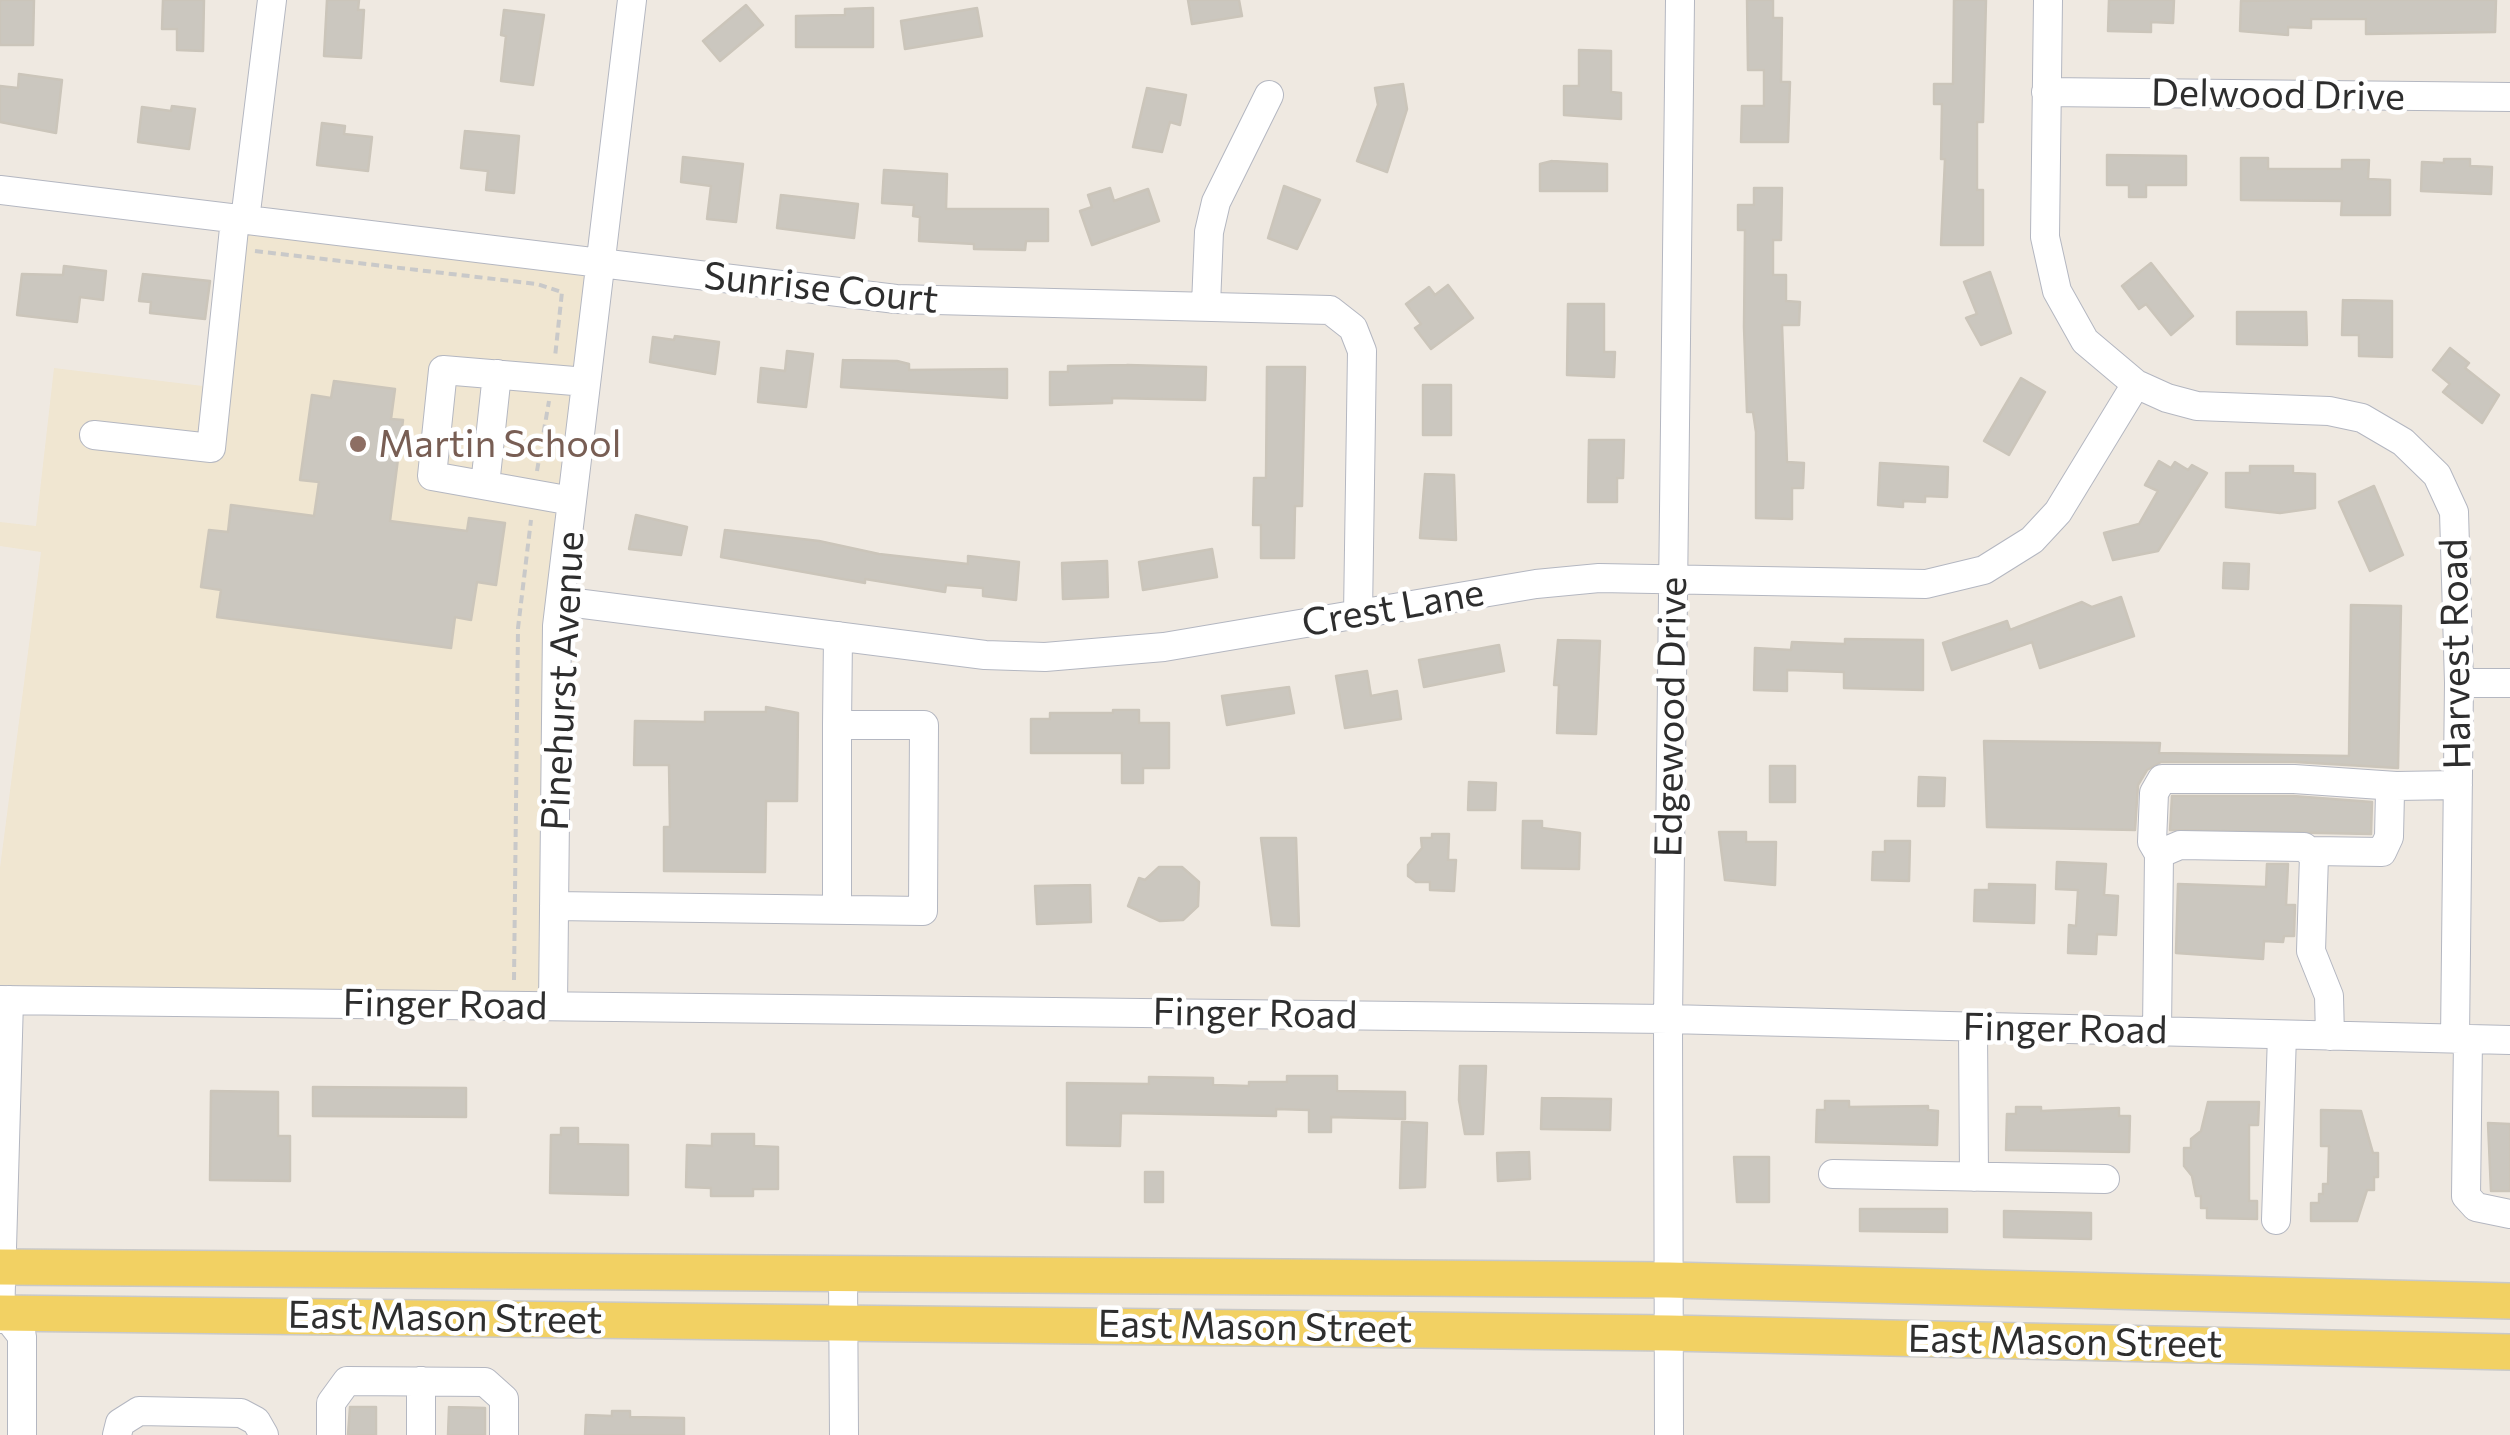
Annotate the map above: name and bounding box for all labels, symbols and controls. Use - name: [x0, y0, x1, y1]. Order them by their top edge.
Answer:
- street label: Delwood Drive: [2151, 70, 2405, 120]
- street label: Sunrise Court: [701, 253, 941, 323]
- place label: Martin School: [378, 421, 621, 467]
- marker: Martin School: [347, 433, 369, 455]
- street label: Pinehurst Avenue: [532, 530, 594, 832]
- street label: Harvest Road: [2431, 538, 2481, 770]
- street label: Crest Lane: [1298, 570, 1488, 646]
- street label: Edgewood Drive: [1646, 576, 1696, 858]
- street label: Finger Road: [342, 980, 548, 1030]
- street label: Finger Road: [1152, 989, 1358, 1039]
- street label: Finger Road: [1962, 1004, 2168, 1054]
- street label: East Mason Street: [287, 1292, 603, 1344]
- street label: East Mason Street: [1097, 1301, 1413, 1353]
- street label: East Mason Street: [1907, 1316, 2223, 1368]

